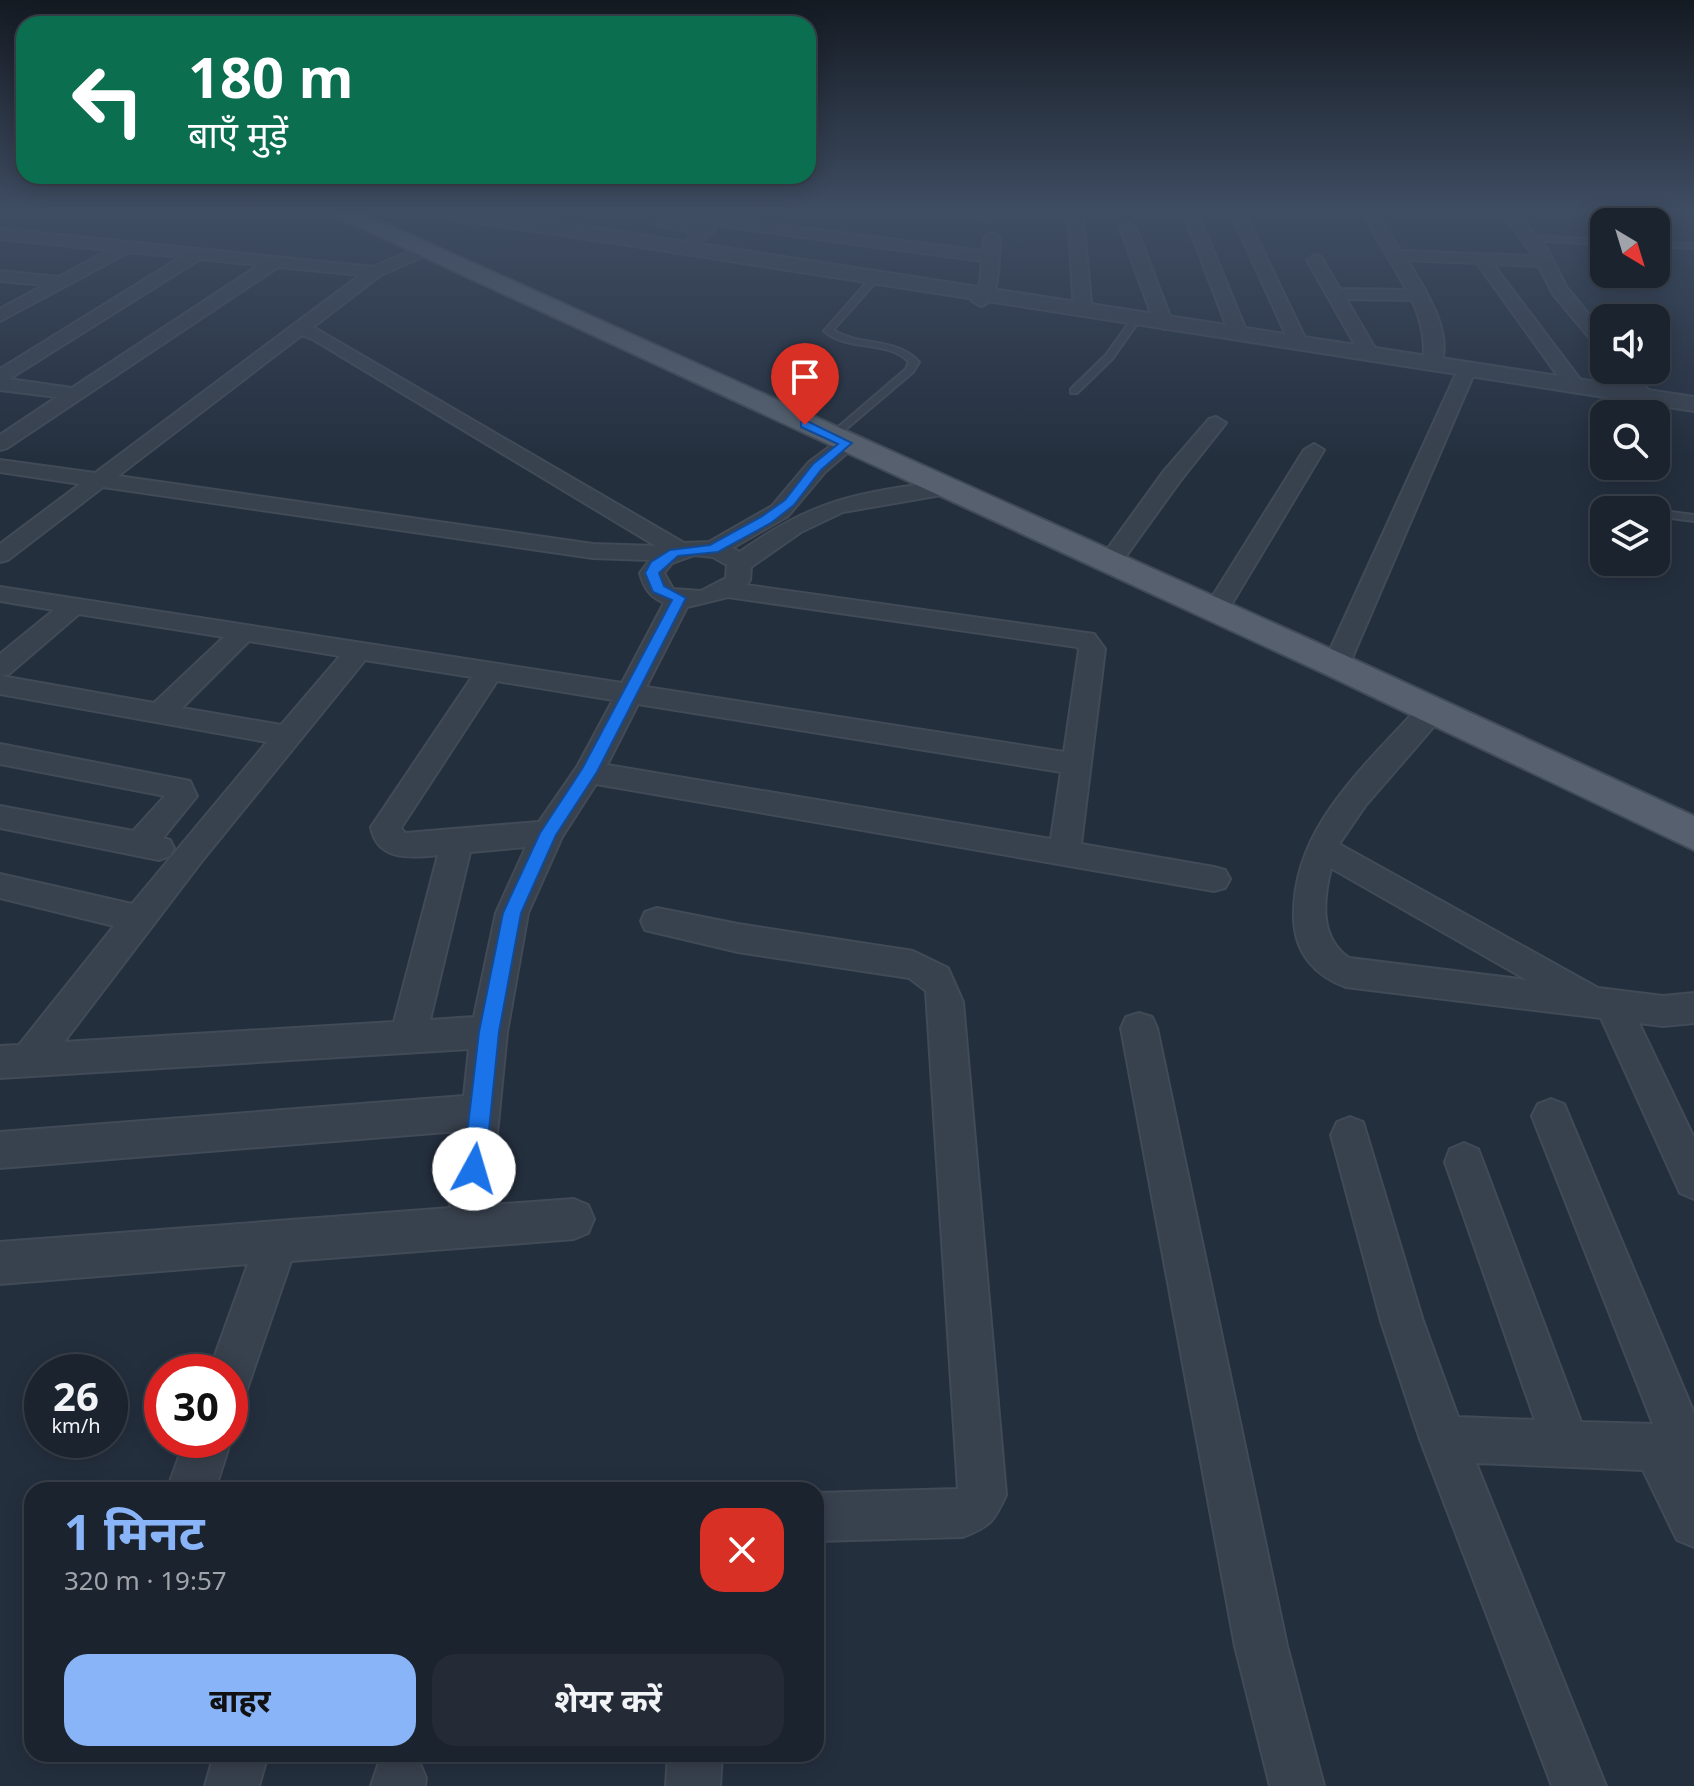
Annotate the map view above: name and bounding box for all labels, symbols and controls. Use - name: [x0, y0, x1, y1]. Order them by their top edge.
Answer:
- text: 180 m: [188, 38, 353, 114]
- icon: left: [56, 48, 160, 152]
- text: बाएँ मुड़ें: [188, 110, 288, 159]
- north arrow: [1590, 208, 1670, 288]
- map controls: [1590, 208, 1670, 576]
- button: sound: [1590, 304, 1670, 384]
- pin: [771, 343, 839, 425]
- icon: arrive: [783, 355, 827, 399]
- button: search: [1590, 400, 1670, 480]
- button: layers: [1590, 496, 1670, 576]
- position arrow: [432, 1127, 516, 1211]
- speed limit sign: 30: [144, 1354, 248, 1458]
- text: 26: [53, 1368, 99, 1423]
- text: km/h: [51, 1412, 101, 1439]
- text: 1 मिनट: [64, 1499, 205, 1564]
- button: close: [700, 1508, 784, 1592]
- text: 320 m · 19:57: [64, 1562, 227, 1598]
- button: बाहर: [64, 1654, 416, 1746]
- button: शेयर करें: [432, 1654, 784, 1746]

